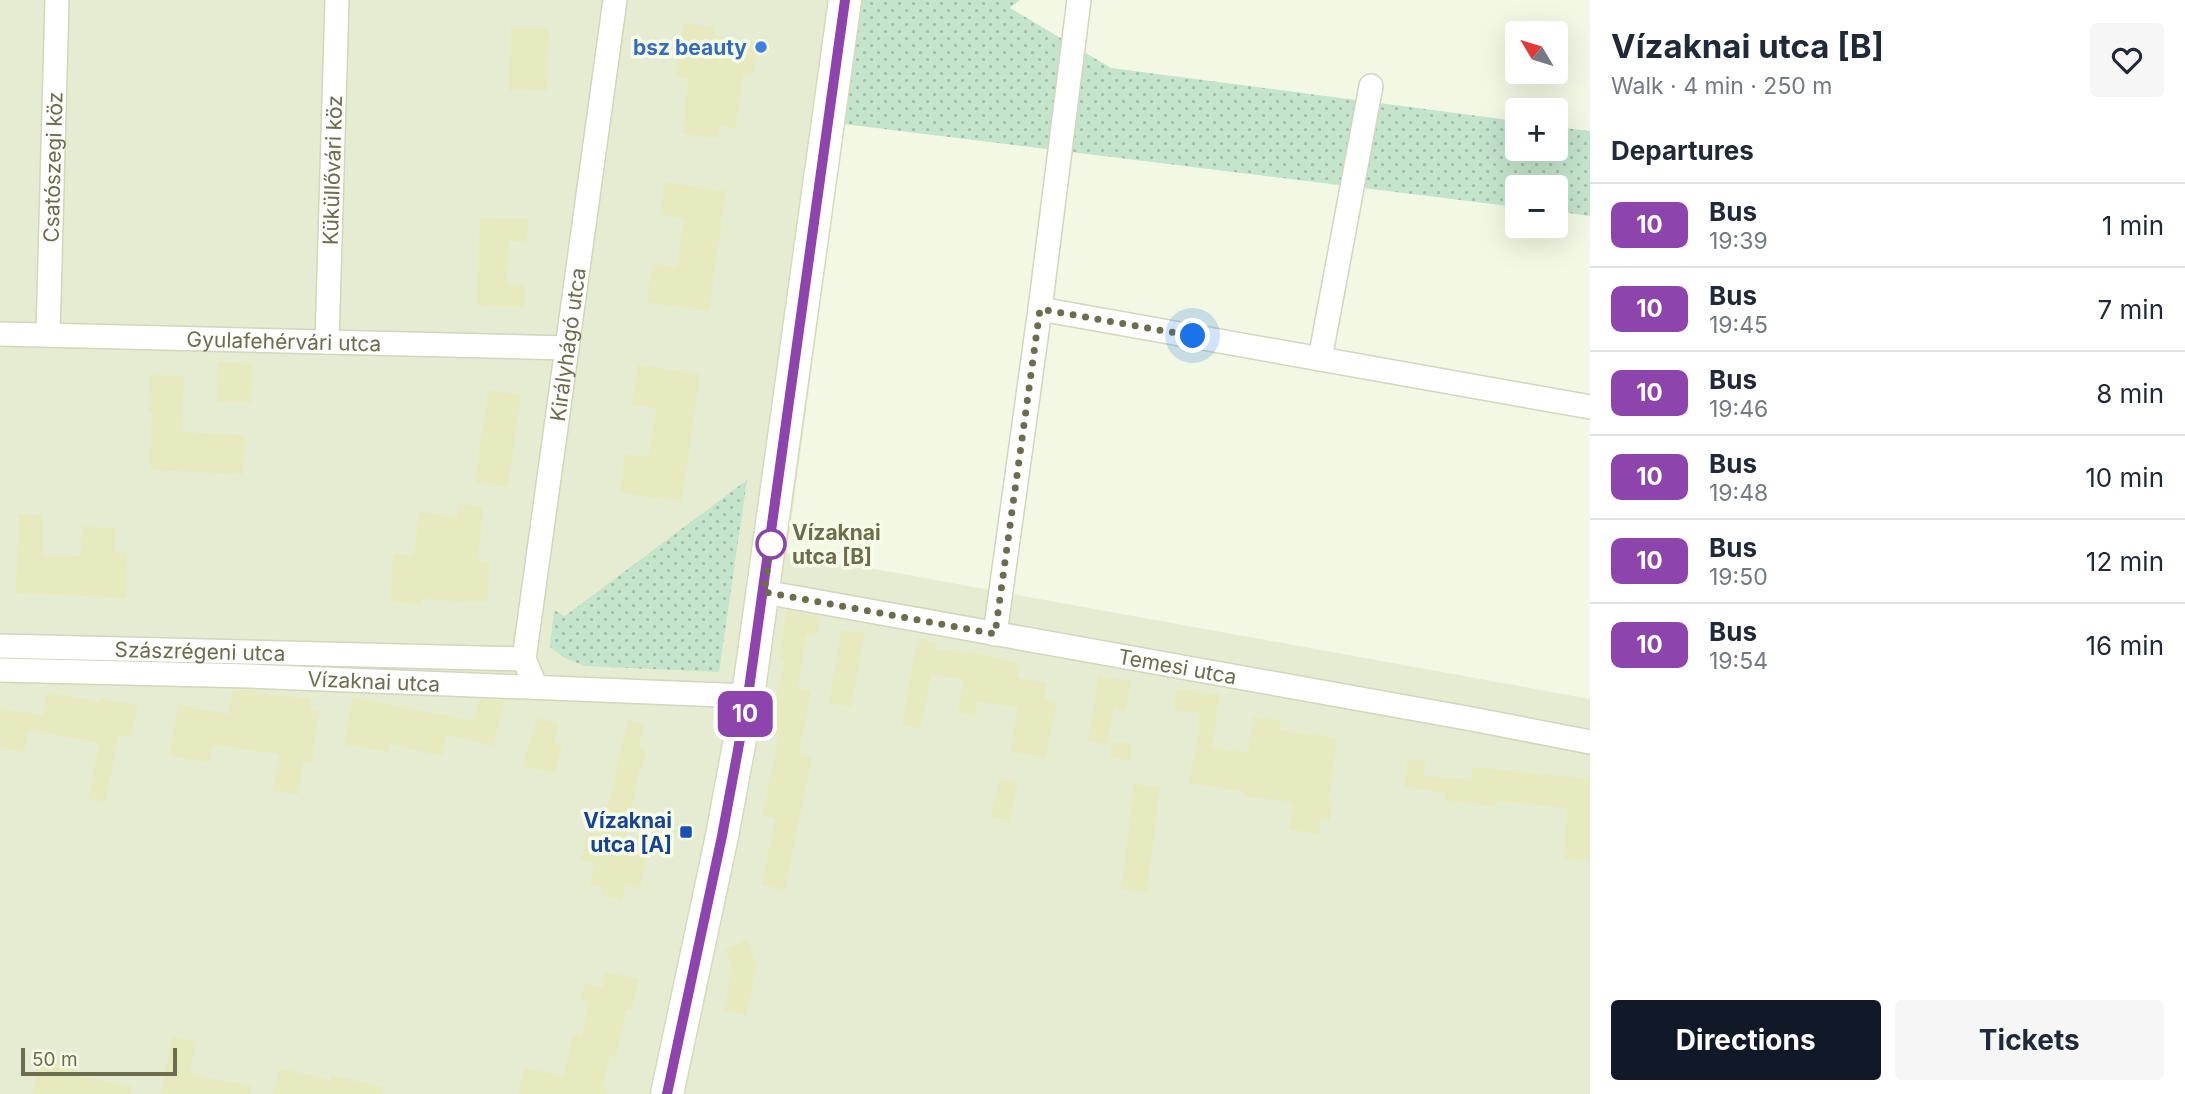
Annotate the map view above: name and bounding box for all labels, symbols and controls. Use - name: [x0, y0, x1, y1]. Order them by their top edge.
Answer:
- north arrow: [1505, 21, 1568, 84]
- map controls: [1505, 21, 1568, 238]
- button: heart: [2090, 23, 2164, 97]
- text: Vízaknai utca [B]: [1611, 26, 1884, 66]
- place label: bsz beauty: [633, 35, 747, 60]
- marker: bsz beauty: [753, 39, 769, 55]
- text: Walk · 4 min · 250 m: [1611, 72, 1833, 100]
- street label: Csatószegi köz: [38, 91, 67, 243]
- street label: Küküllővári köz: [317, 95, 347, 245]
- button: +: [1505, 98, 1568, 161]
- text: Departures: [1611, 135, 1754, 166]
- button: −: [1505, 175, 1568, 238]
- text: Bus: [1709, 196, 1757, 227]
- text: 10: [1636, 210, 1663, 239]
- text: 1 min: [2102, 210, 2164, 241]
- text: 19:39: [1709, 227, 1768, 255]
- street label: Királyhágó utca: [544, 266, 590, 423]
- text: Bus: [1709, 280, 1757, 311]
- text: 10: [1636, 294, 1663, 323]
- text: 7 min: [2098, 294, 2164, 325]
- text: 19:45: [1709, 311, 1768, 339]
- your location: [1175, 318, 1210, 353]
- street label: Gyulafehérvári utca: [186, 326, 382, 356]
- text: Bus: [1709, 364, 1757, 395]
- text: 10: [1636, 378, 1663, 407]
- text: 8 min: [2096, 378, 2164, 409]
- text: 19:46: [1709, 395, 1768, 423]
- text: Bus: [1709, 448, 1757, 479]
- text: 10: [1636, 462, 1663, 491]
- text: 10 min: [2085, 462, 2164, 493]
- text: 19:48: [1709, 479, 1768, 507]
- place label: Vízaknai utca [B]: [792, 520, 881, 569]
- marker: Vízaknai utca [B]: [756, 529, 786, 559]
- text: Bus: [1709, 532, 1757, 563]
- text: 10: [1636, 546, 1663, 575]
- text: 12 min: [2086, 546, 2164, 577]
- text: 19:50: [1709, 563, 1768, 591]
- text: Bus: [1709, 616, 1757, 647]
- text: 10: [1636, 630, 1663, 659]
- text: 16 min: [2086, 630, 2164, 661]
- street label: Szászrégeni utca: [114, 636, 286, 666]
- street label: Temesi utca: [1116, 643, 1239, 689]
- text: 19:54: [1709, 647, 1768, 675]
- street label: Vízaknai utca: [307, 666, 441, 696]
- line badge: 10: [714, 691, 776, 737]
- text: 10: [732, 699, 758, 728]
- place label: Vízaknai utca [A]: [583, 808, 672, 857]
- marker: Vízaknai utca [A]: [678, 824, 694, 840]
- button: Directions: [1611, 1000, 1881, 1080]
- button: Tickets: [1895, 1000, 2164, 1080]
- scale bar: [21, 1045, 177, 1077]
- text: 50 m: [32, 1048, 78, 1071]

